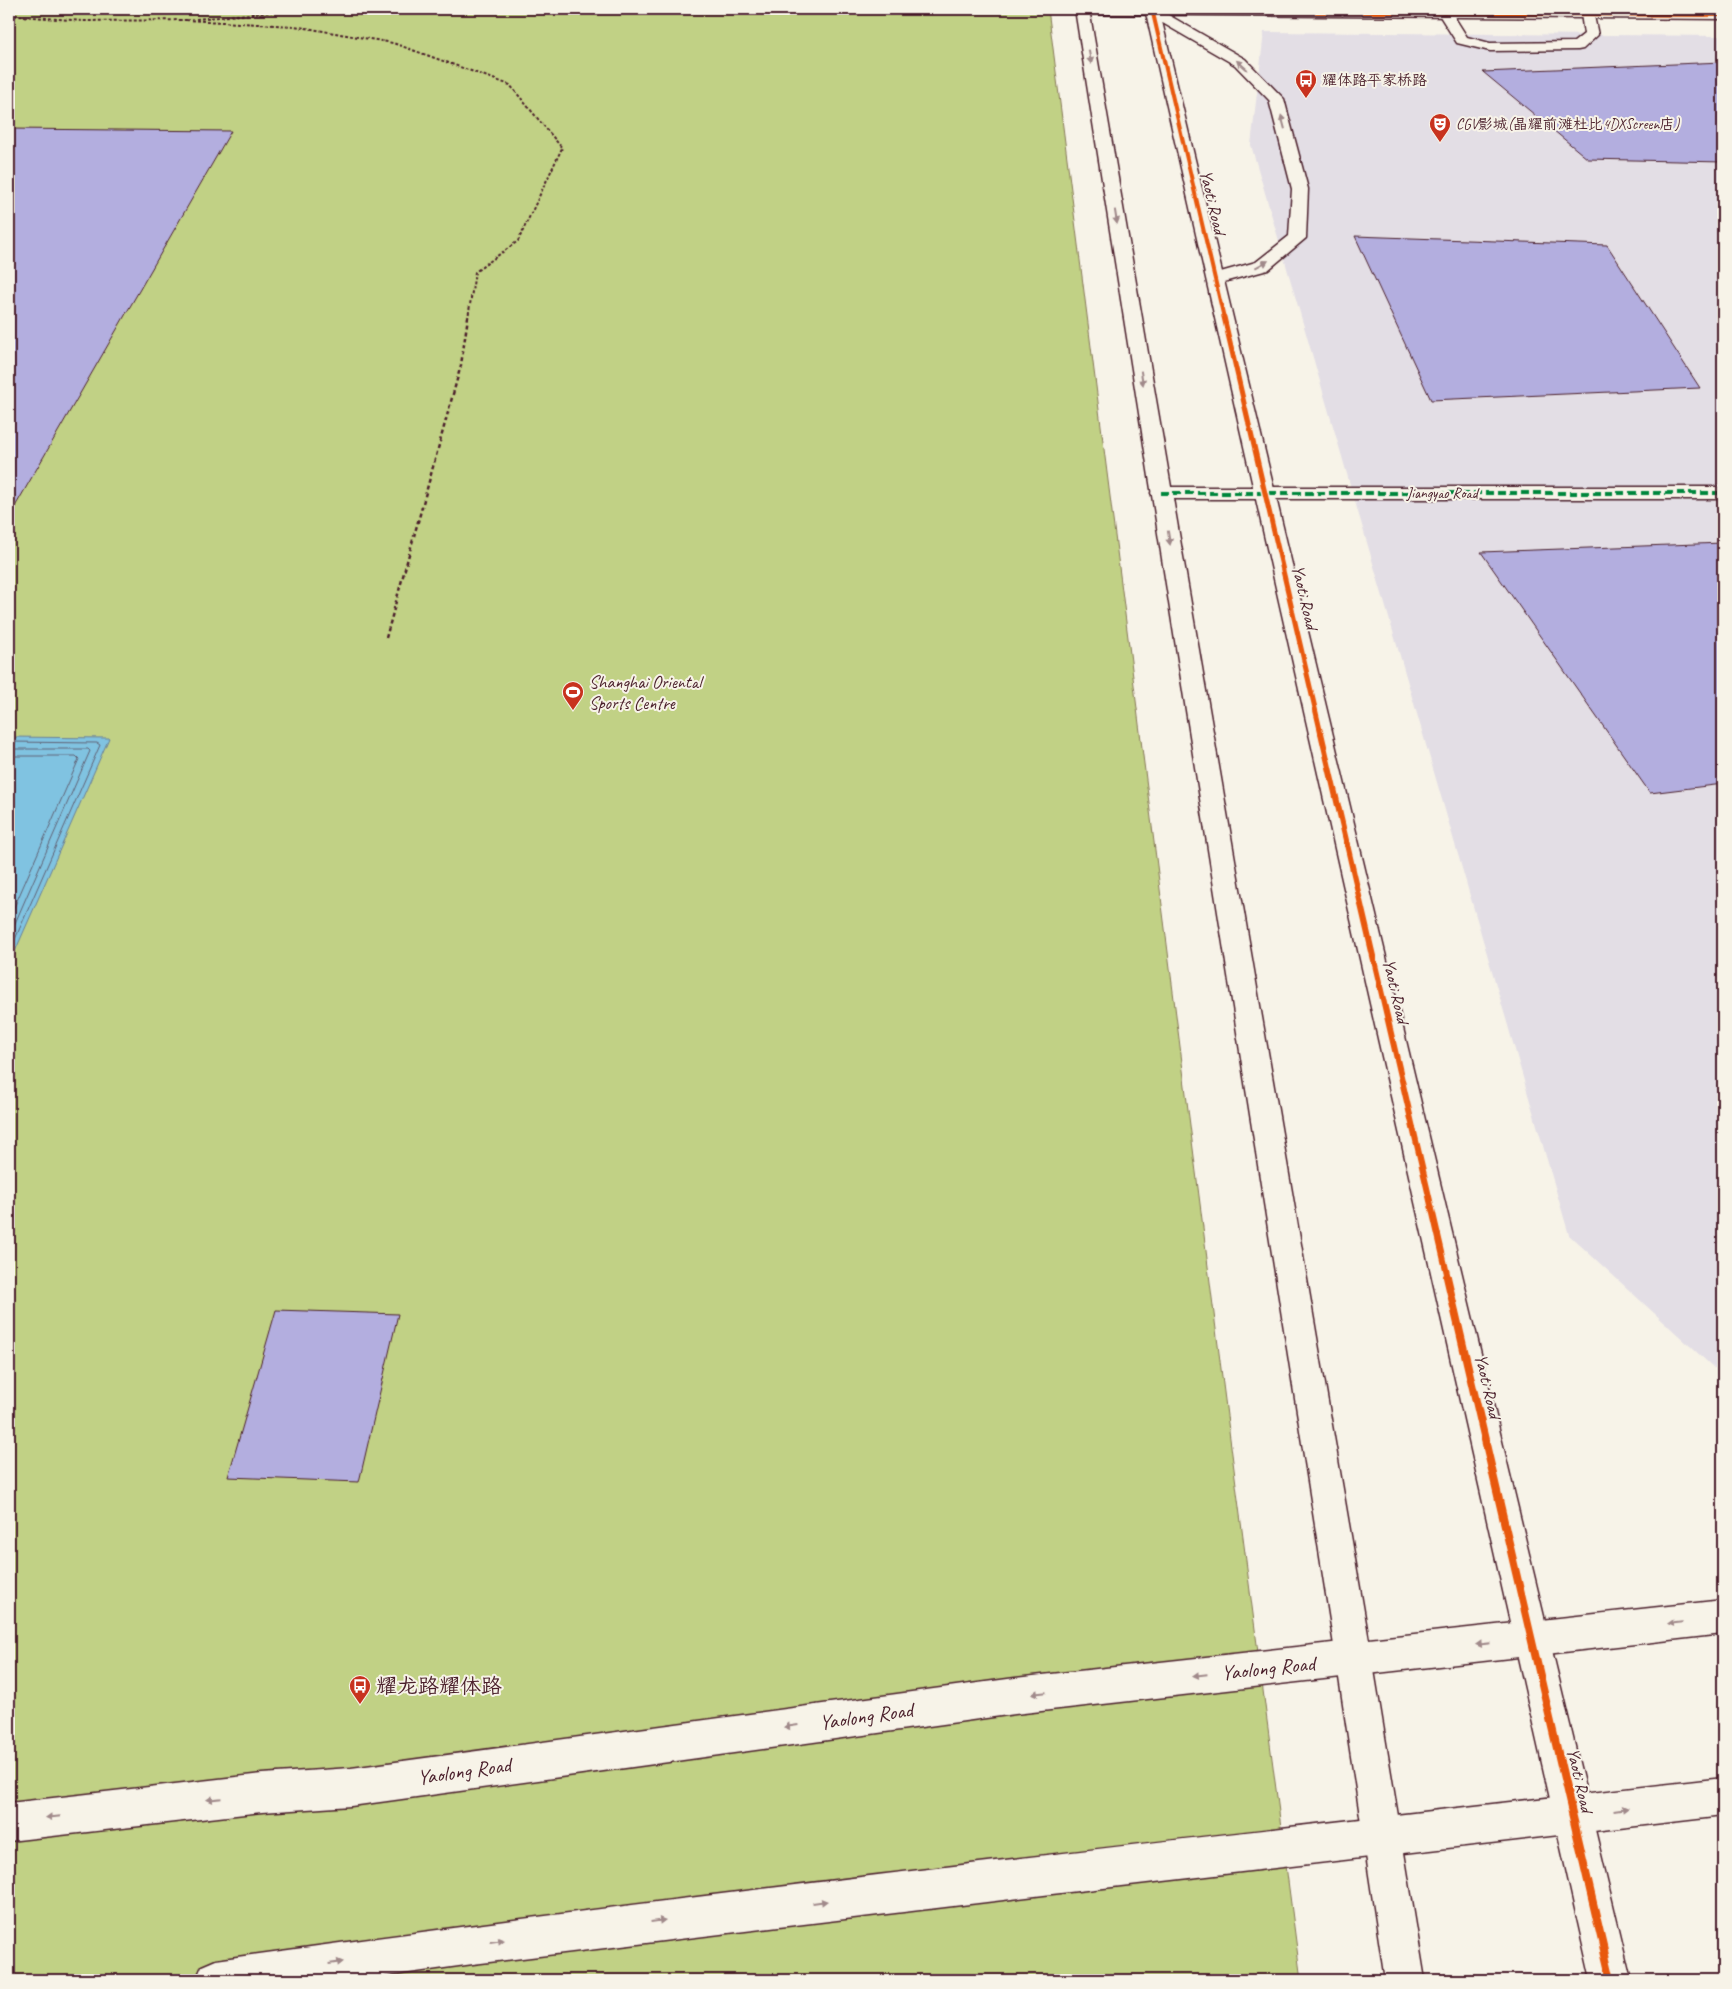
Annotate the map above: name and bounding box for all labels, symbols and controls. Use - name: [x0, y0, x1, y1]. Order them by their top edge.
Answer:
- one-way arrow: [1086, 49, 1094, 65]
- one-way arrow: [1237, 59, 1249, 71]
- bus stop icon: 耀体路平家桥路: [1294, 68, 1318, 99]
- place label: 耀体路平家桥路: [1322, 71, 1427, 90]
- theatre icon: CGV影城(晶耀前滩杜比4DXScreen店): [1428, 112, 1452, 143]
- one-way arrow: [1278, 115, 1286, 130]
- place label: CGV影城(晶耀前滩杜比4DXScreen店): [1456, 115, 1680, 134]
- street label: Yaoti Road: [1195, 168, 1232, 239]
- one-way arrow: [1112, 210, 1120, 226]
- one-way arrow: [1254, 260, 1269, 268]
- one-way arrow: [1139, 370, 1147, 386]
- street label: Jiangyao Road: [1405, 484, 1480, 503]
- one-way arrow: [1165, 530, 1173, 546]
- street label: Yaoti Road: [1287, 563, 1324, 634]
- place label: Shanghai Oriental Sports Centre: [589, 671, 704, 714]
- sports icon: Shanghai Oriental Sports Centre: [561, 680, 585, 711]
- street label: Yaoti Road: [1378, 957, 1415, 1028]
- street label: Yaoti Road: [1470, 1352, 1507, 1423]
- one-way arrow: [1666, 1619, 1682, 1627]
- one-way arrow: [1475, 1640, 1491, 1648]
- street label: Yaolong Road: [1220, 1650, 1320, 1686]
- one-way arrow: [1192, 1671, 1208, 1679]
- place label: 耀龙路耀体路: [376, 1673, 502, 1699]
- bus stop icon: 耀龙路耀体路: [348, 1674, 372, 1705]
- one-way arrow: [1030, 1689, 1046, 1697]
- street label: Yaolong Road: [818, 1696, 918, 1735]
- one-way arrow: [782, 1723, 798, 1731]
- street label: Yaoti Road: [1562, 1746, 1599, 1817]
- street label: Yaolong Road: [416, 1751, 516, 1790]
- one-way arrow: [206, 1795, 222, 1803]
- one-way arrow: [1613, 1805, 1629, 1813]
- one-way arrow: [44, 1813, 60, 1821]
- one-way arrow: [812, 1898, 828, 1906]
- one-way arrow: [651, 1917, 667, 1925]
- one-way arrow: [489, 1937, 505, 1945]
- one-way arrow: [329, 1959, 345, 1967]

